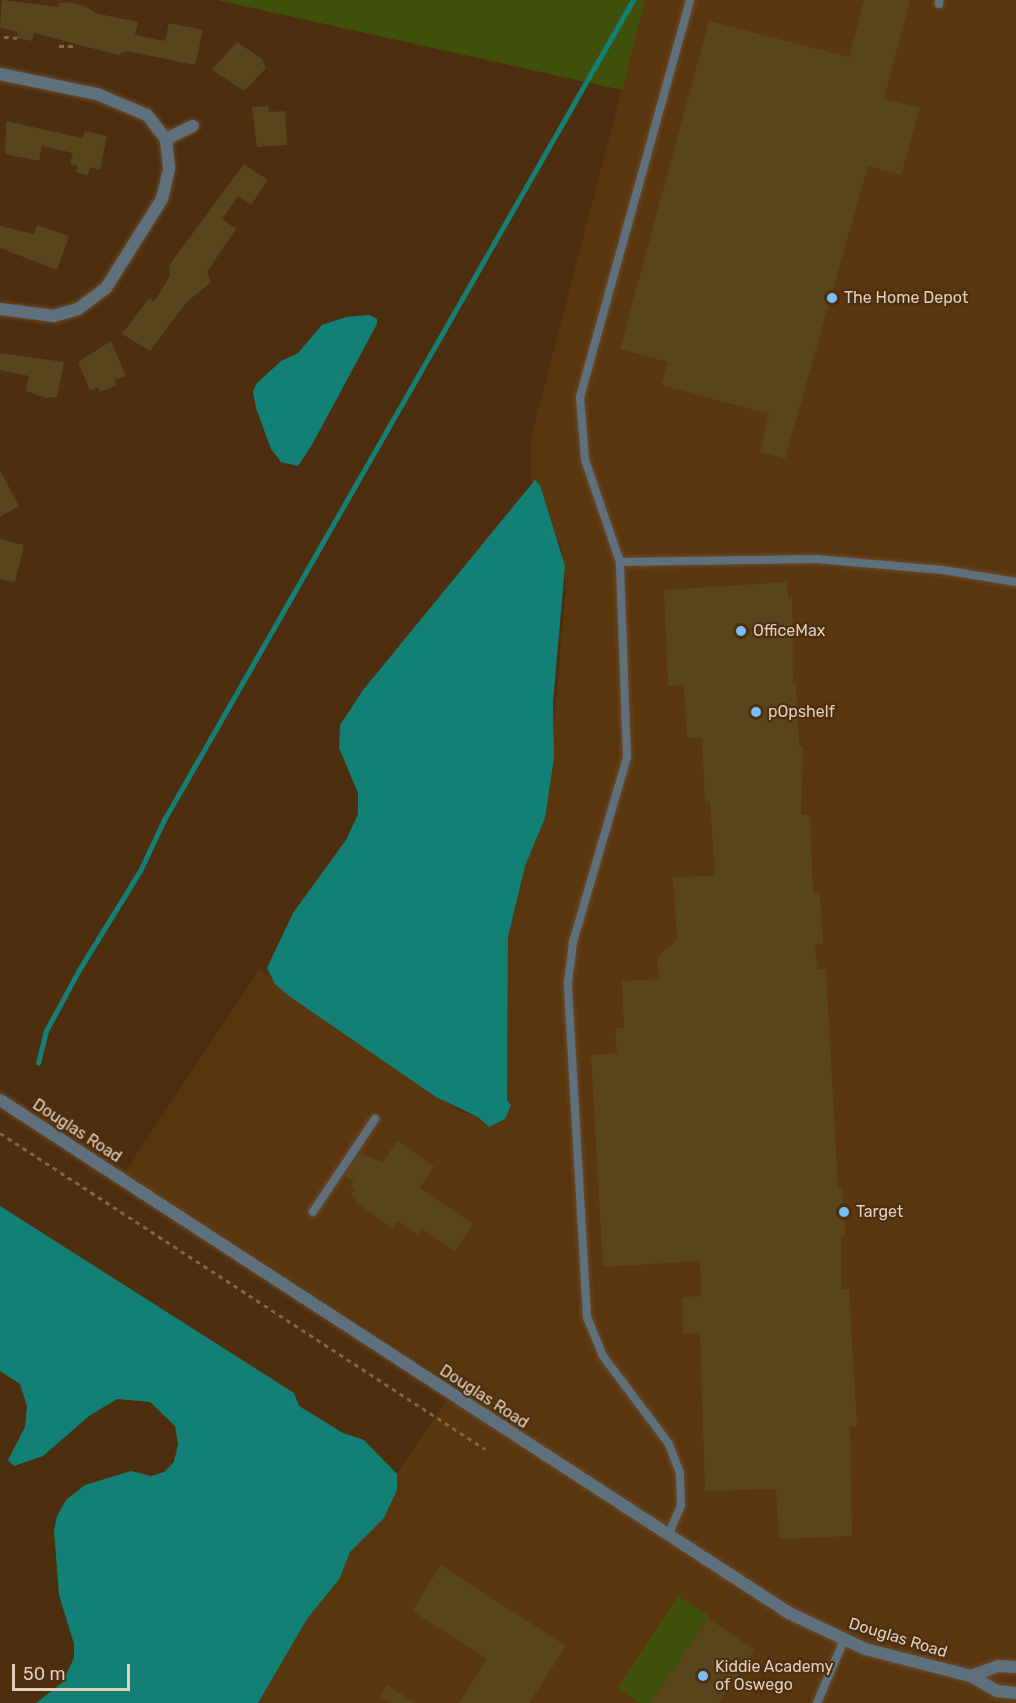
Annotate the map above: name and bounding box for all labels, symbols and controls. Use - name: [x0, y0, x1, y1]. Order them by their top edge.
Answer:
- place label: The Home Depot: [844, 288, 968, 308]
- marker: The Home Depot: [825, 291, 839, 305]
- place label: OfficeMax: [753, 621, 825, 641]
- marker: OfficeMax: [734, 624, 748, 638]
- place label: pOpshelf: [768, 702, 835, 722]
- marker: pOpshelf: [749, 705, 763, 719]
- street label: Douglas Road: [29, 1095, 125, 1167]
- place label: Target: [856, 1202, 903, 1222]
- marker: Target: [837, 1205, 851, 1219]
- street label: Douglas Road: [436, 1361, 532, 1433]
- street label: Douglas Road: [846, 1614, 950, 1662]
- scale bar: [15, 1652, 134, 1690]
- place label: Kiddie Academy of Oswego: [715, 1657, 834, 1695]
- text: 50 m: [23, 1663, 66, 1685]
- marker: Kiddie Academy of Oswego: [696, 1669, 710, 1683]

